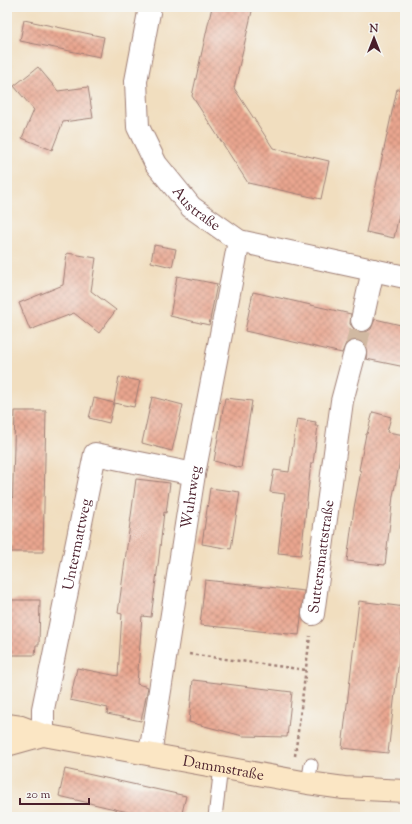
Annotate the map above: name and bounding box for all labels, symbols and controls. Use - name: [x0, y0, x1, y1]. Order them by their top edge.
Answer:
- north arrow: [354, 18, 394, 58]
- text: N: [369, 21, 379, 37]
- street label: Austraße: [166, 182, 224, 237]
- street label: Wuhrweg: [177, 464, 207, 531]
- street label: Untermattweg: [58, 497, 98, 593]
- street label: Suttersmattstraße: [304, 499, 340, 615]
- street label: Dammstraße: [181, 752, 266, 787]
- scale bar: [20, 780, 89, 806]
- text: 20 m: [26, 786, 51, 804]

